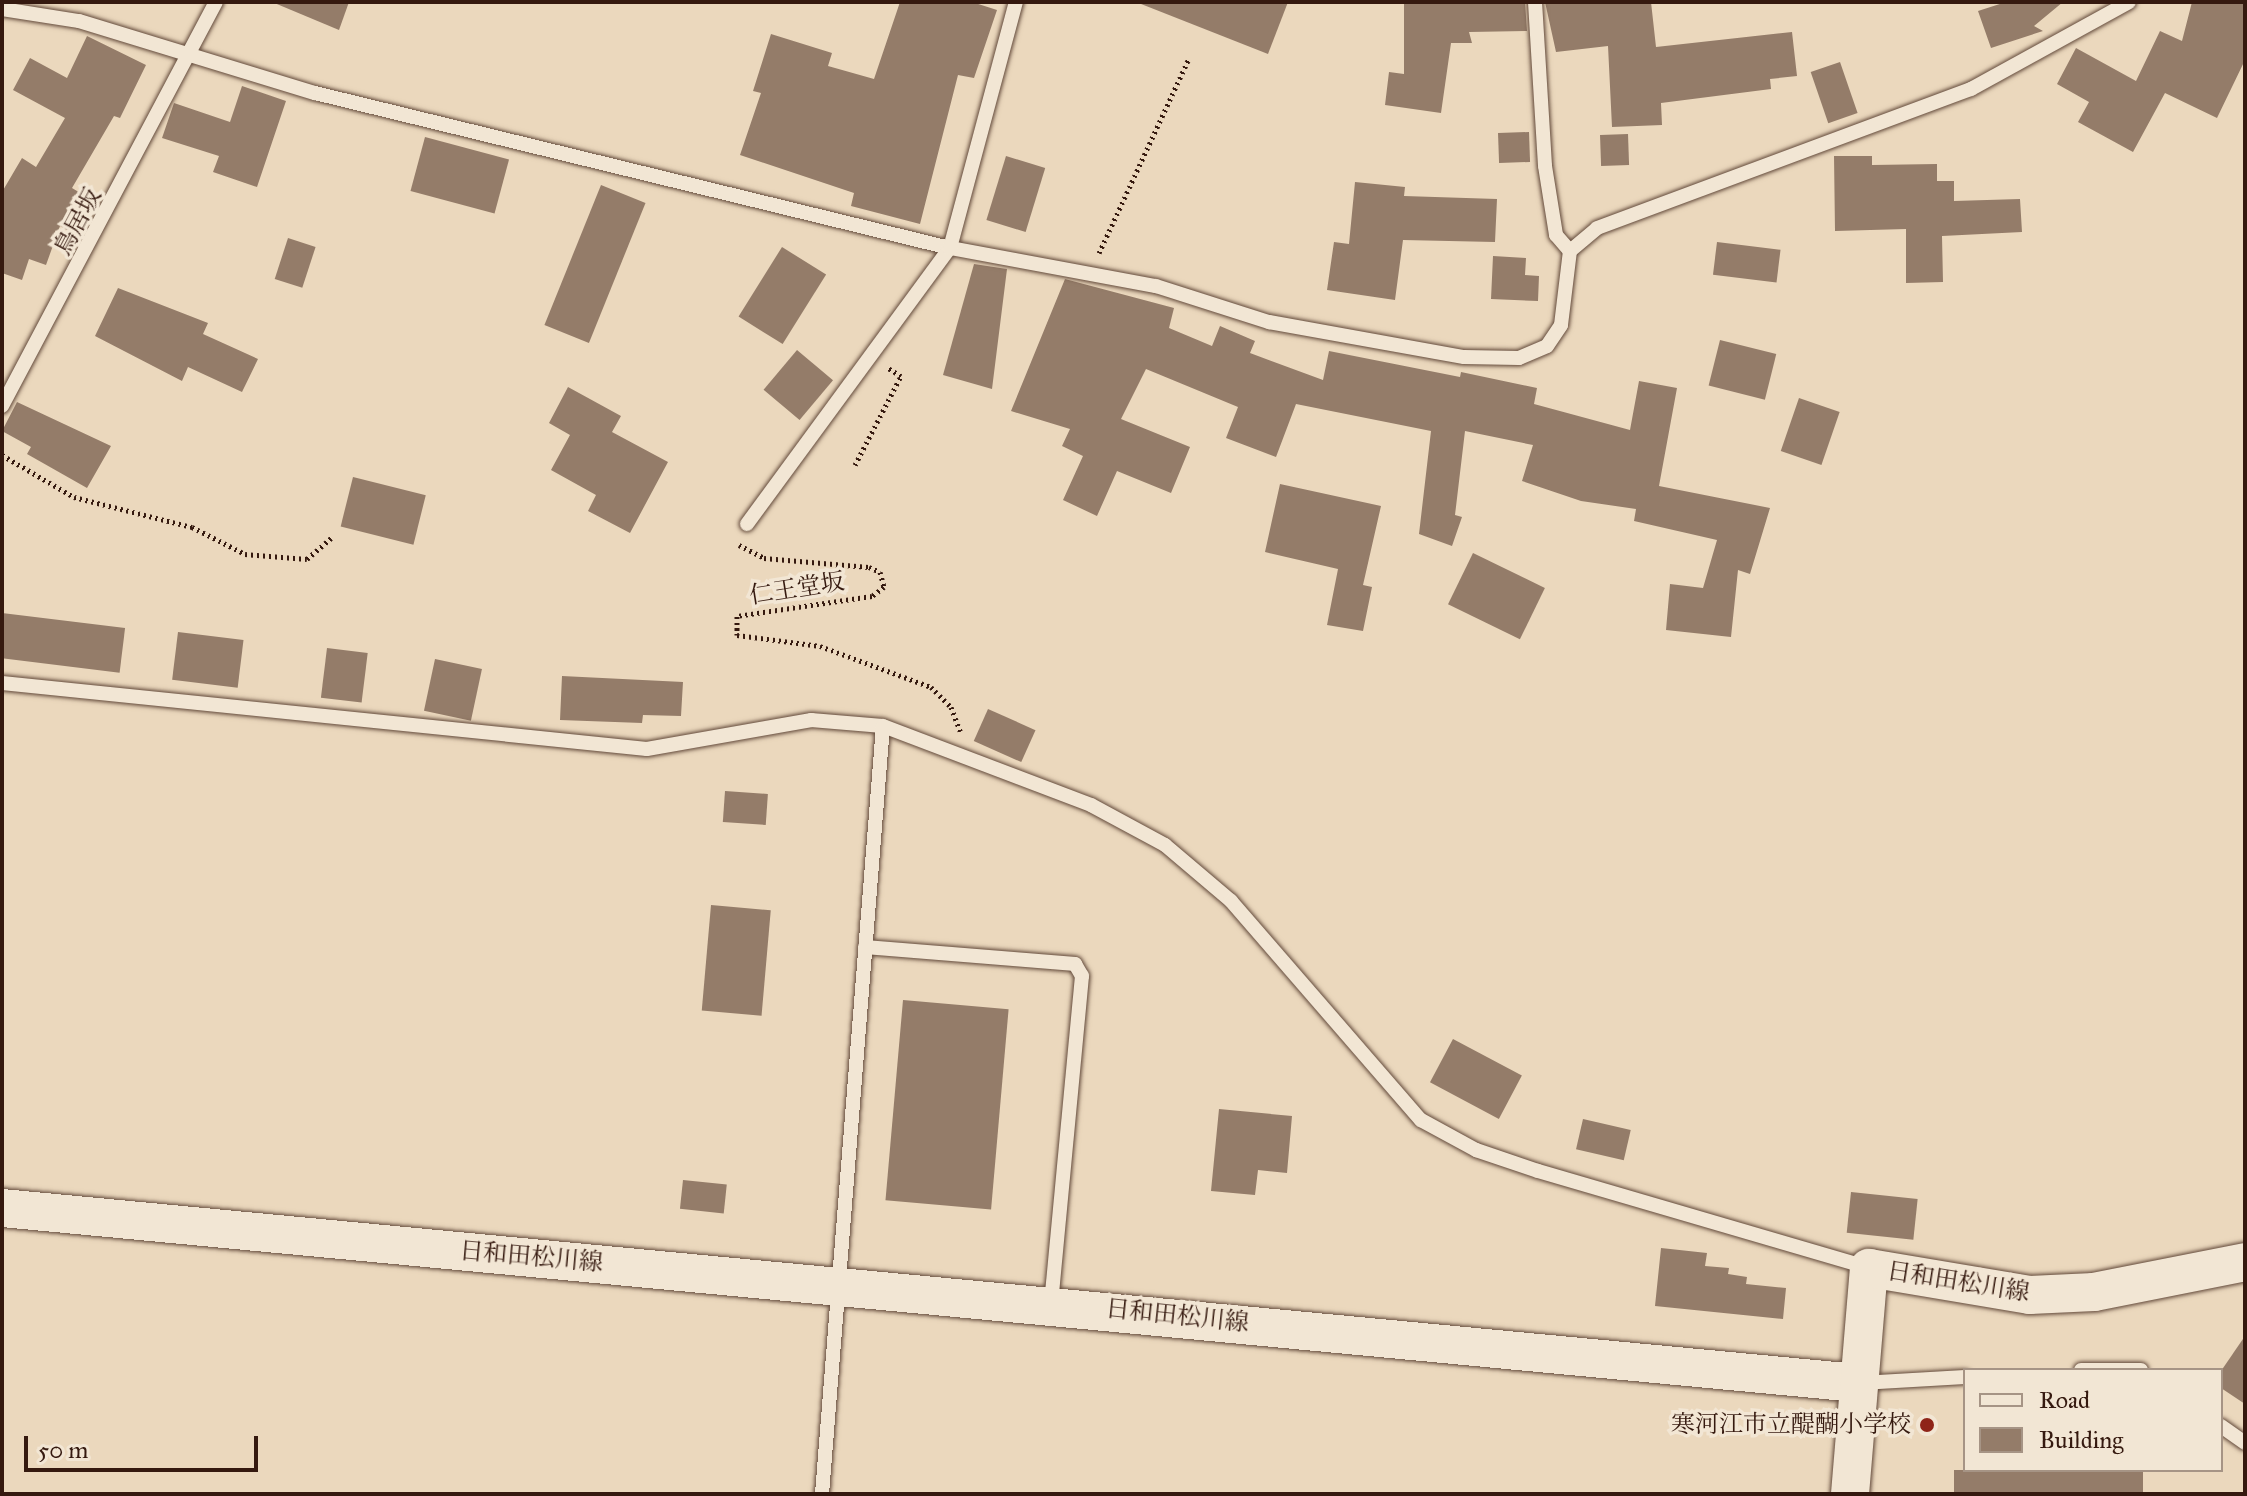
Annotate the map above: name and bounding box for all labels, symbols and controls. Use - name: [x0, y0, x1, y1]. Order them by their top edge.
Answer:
- street label: 鳥居坂: [48, 183, 108, 261]
- street label: 仁王堂坂: [747, 567, 847, 611]
- street label: 日和田松川線: [458, 1236, 604, 1278]
- street label: 日和田松川線: [1885, 1257, 2031, 1307]
- street label: 日和田松川線: [1104, 1294, 1250, 1338]
- legend: [1963, 1368, 2223, 1472]
- text: Road: [2039, 1385, 2090, 1415]
- place label: 寒河江市立醍醐小学校: [1671, 1411, 1911, 1439]
- marker: 寒河江市立醍醐小学校: [1918, 1416, 1936, 1434]
- scale bar: [28, 1420, 262, 1470]
- text: Building: [2039, 1425, 2124, 1455]
- text: 50 m: [38, 1435, 88, 1465]

